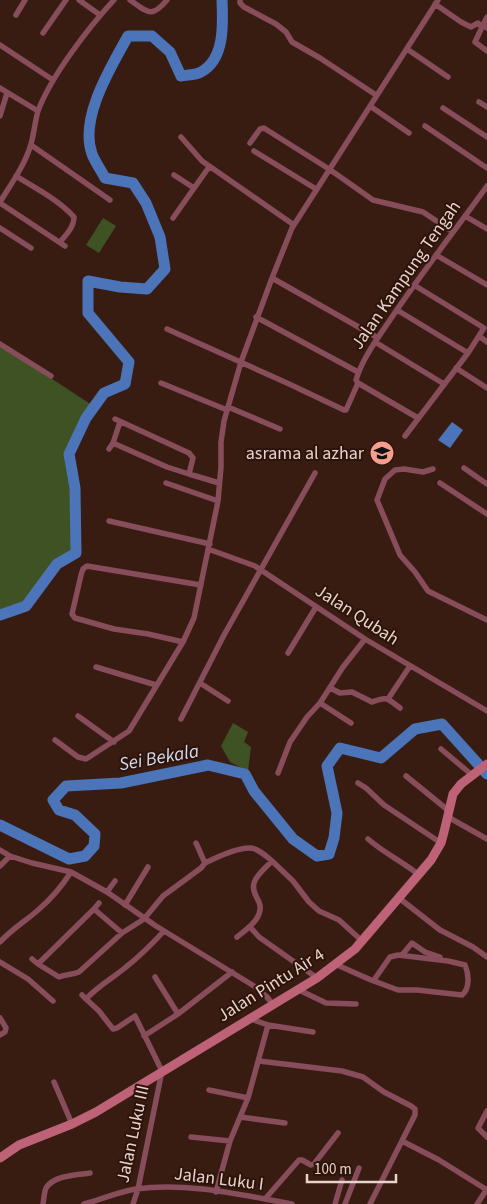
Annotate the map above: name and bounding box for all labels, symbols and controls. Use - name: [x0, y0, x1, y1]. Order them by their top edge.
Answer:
- street label: Jalan Kampung Tengah: [345, 196, 467, 354]
- school or university icon: asrama al azhar: [369, 440, 395, 466]
- place label: asrama al azhar: [246, 441, 365, 466]
- street label: Jalan Qubah: [310, 579, 404, 651]
- water label: Sei Bekala: [117, 738, 201, 778]
- street label: Jalan Pintu Air 4: [213, 942, 329, 1028]
- street label: Jalan Luku III: [110, 1083, 156, 1185]
- scale bar: [307, 1152, 396, 1184]
- text: 100 m: [314, 1159, 352, 1180]
- street label: Jalan Luku I: [173, 1161, 265, 1197]

